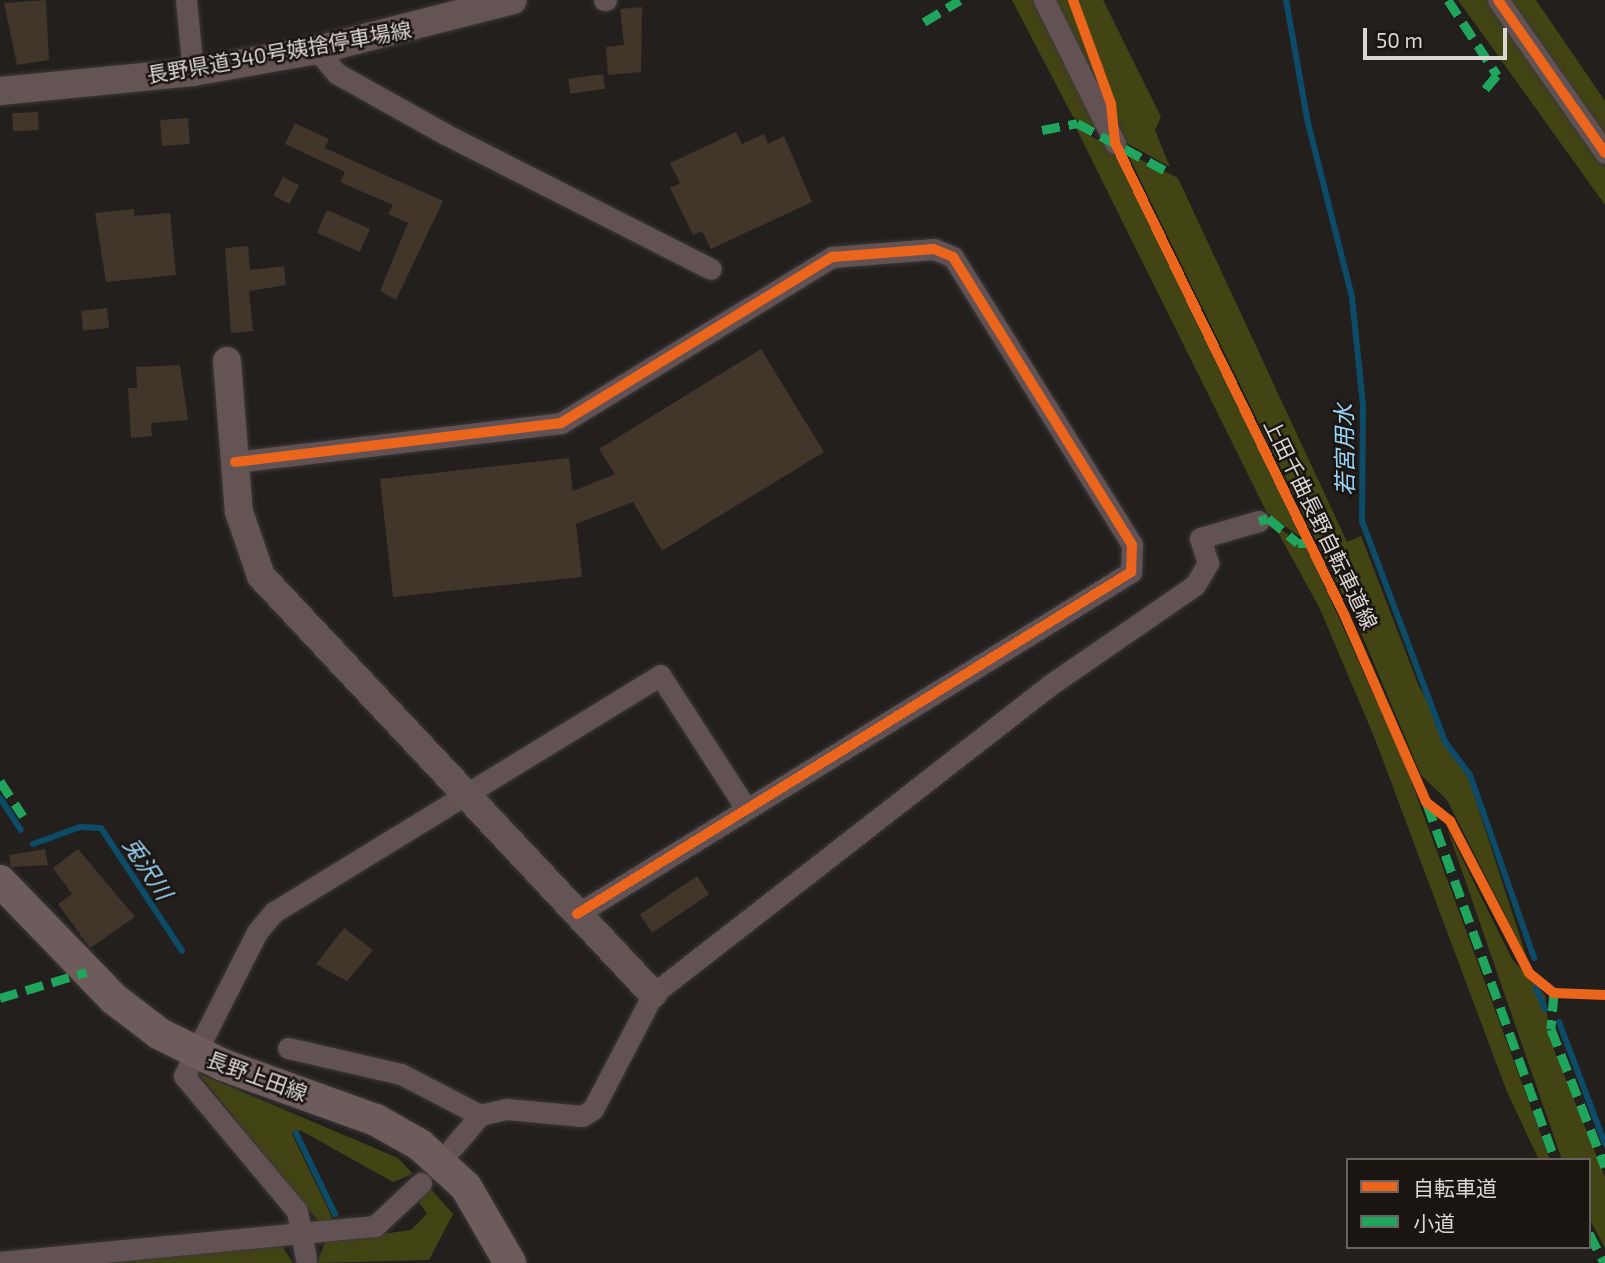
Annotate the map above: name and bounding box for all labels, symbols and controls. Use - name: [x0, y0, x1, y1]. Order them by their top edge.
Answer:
- scale bar: [1367, 14, 1510, 58]
- street label: 長野県道340号姨捨停車場線: [145, 16, 413, 88]
- text: 50 m: [1376, 27, 1423, 52]
- water label: 若宮用水: [1329, 404, 1359, 496]
- street label: 上田千曲長野自転車道線: [1259, 415, 1383, 633]
- water label: 兎沢川: [118, 832, 178, 904]
- street label: 長野上田線: [203, 1046, 311, 1106]
- legend: [1346, 1158, 1591, 1249]
- text: 自転車道: [1413, 1175, 1497, 1200]
- text: 小道: [1413, 1210, 1455, 1235]

